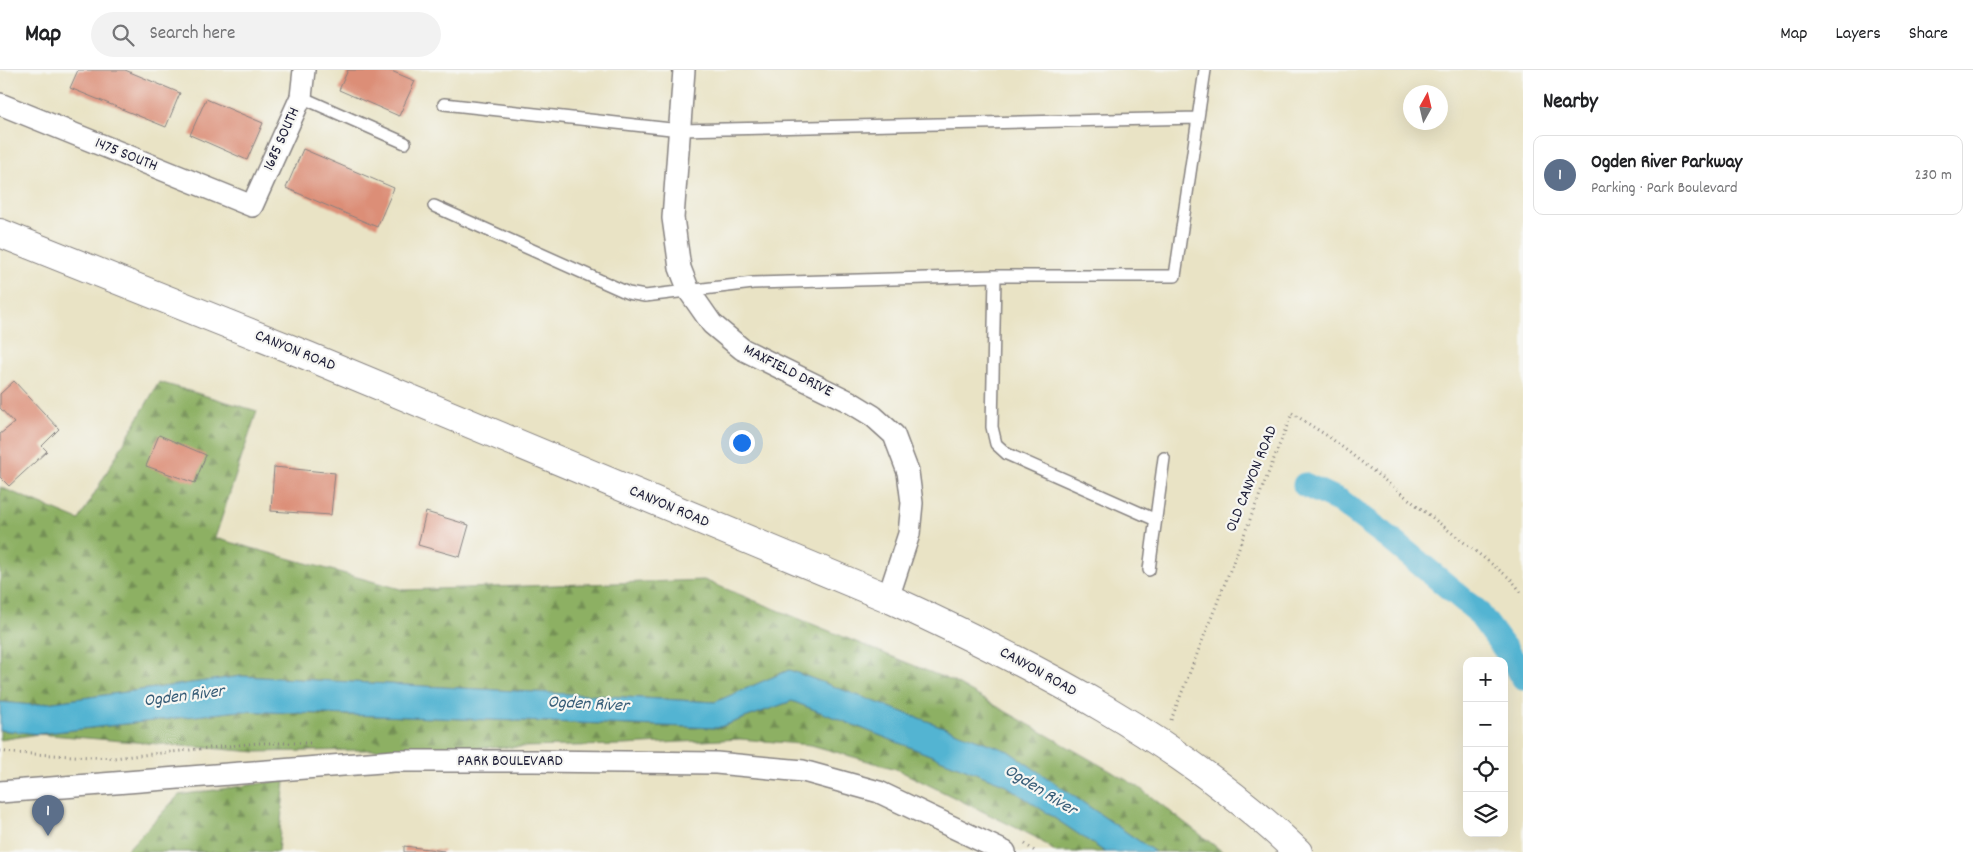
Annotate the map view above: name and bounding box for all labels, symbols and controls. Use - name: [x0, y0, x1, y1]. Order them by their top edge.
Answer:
- search box: [91, 12, 441, 57]
- text: Map: [25, 18, 61, 52]
- icon: search: [109, 21, 137, 49]
- text: Search here: [149, 21, 235, 48]
- text: Map: [1780, 22, 1807, 47]
- text: Layers: [1835, 22, 1881, 47]
- text: Share: [1909, 22, 1948, 47]
- north arrow: [1403, 85, 1448, 130]
- text: Nearby: [1543, 88, 1598, 118]
- street label: 1685 SOUTH: [258, 104, 306, 174]
- street label: 1475 SOUTH: [91, 132, 161, 178]
- text: Ogden River Parkway: [1591, 150, 1742, 177]
- text: 1: [1558, 164, 1562, 187]
- text: 230 m: [1915, 164, 1952, 187]
- text: Parking · Park Boulevard: [1591, 177, 1738, 200]
- street label: CANYON ROAD: [251, 324, 339, 378]
- street label: MAXFIELD DRIVE: [739, 339, 837, 404]
- street label: OLD CANYON ROAD: [1220, 422, 1284, 536]
- your location: [729, 430, 755, 456]
- street label: CANYON ROAD: [625, 480, 713, 534]
- street label: CANYON ROAD: [995, 641, 1081, 703]
- map controls: [1463, 657, 1508, 837]
- button: +: [1463, 657, 1508, 702]
- water label: Ogden River: [142, 679, 228, 714]
- water label: Ogden River: [547, 690, 632, 720]
- button: −: [1463, 702, 1508, 747]
- button: locate: [1463, 747, 1508, 792]
- street label: PARK BOULEVARD: [457, 750, 563, 773]
- water label: Ogden River: [999, 759, 1083, 824]
- button: layers: [1463, 792, 1508, 837]
- pin: 1: [32, 795, 64, 836]

